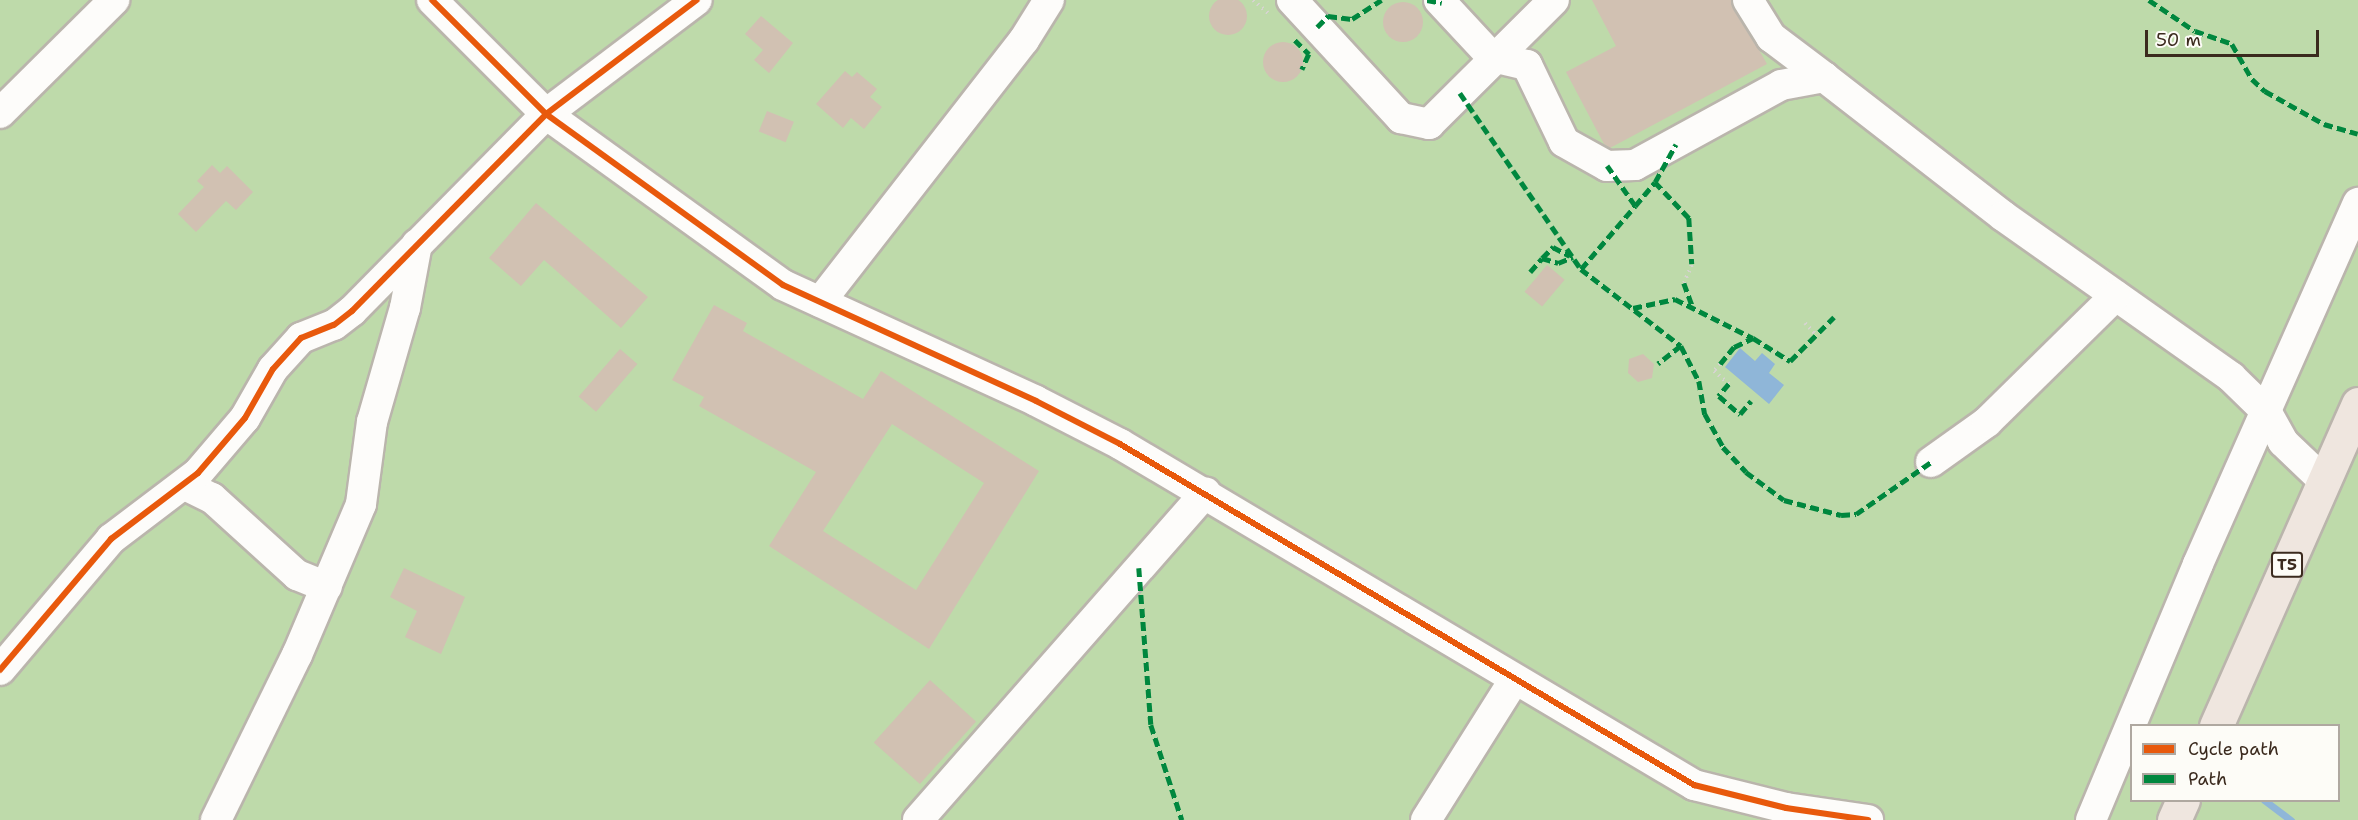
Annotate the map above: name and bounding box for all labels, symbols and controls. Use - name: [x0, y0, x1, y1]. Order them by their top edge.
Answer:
- scale bar: [2148, 18, 2322, 56]
- text: 50 m: [2156, 28, 2201, 52]
- road number: T5: [2270, 552, 2304, 578]
- legend: [2130, 724, 2340, 802]
- text: Cycle path: [2188, 737, 2279, 761]
- text: Path: [2188, 767, 2227, 791]

